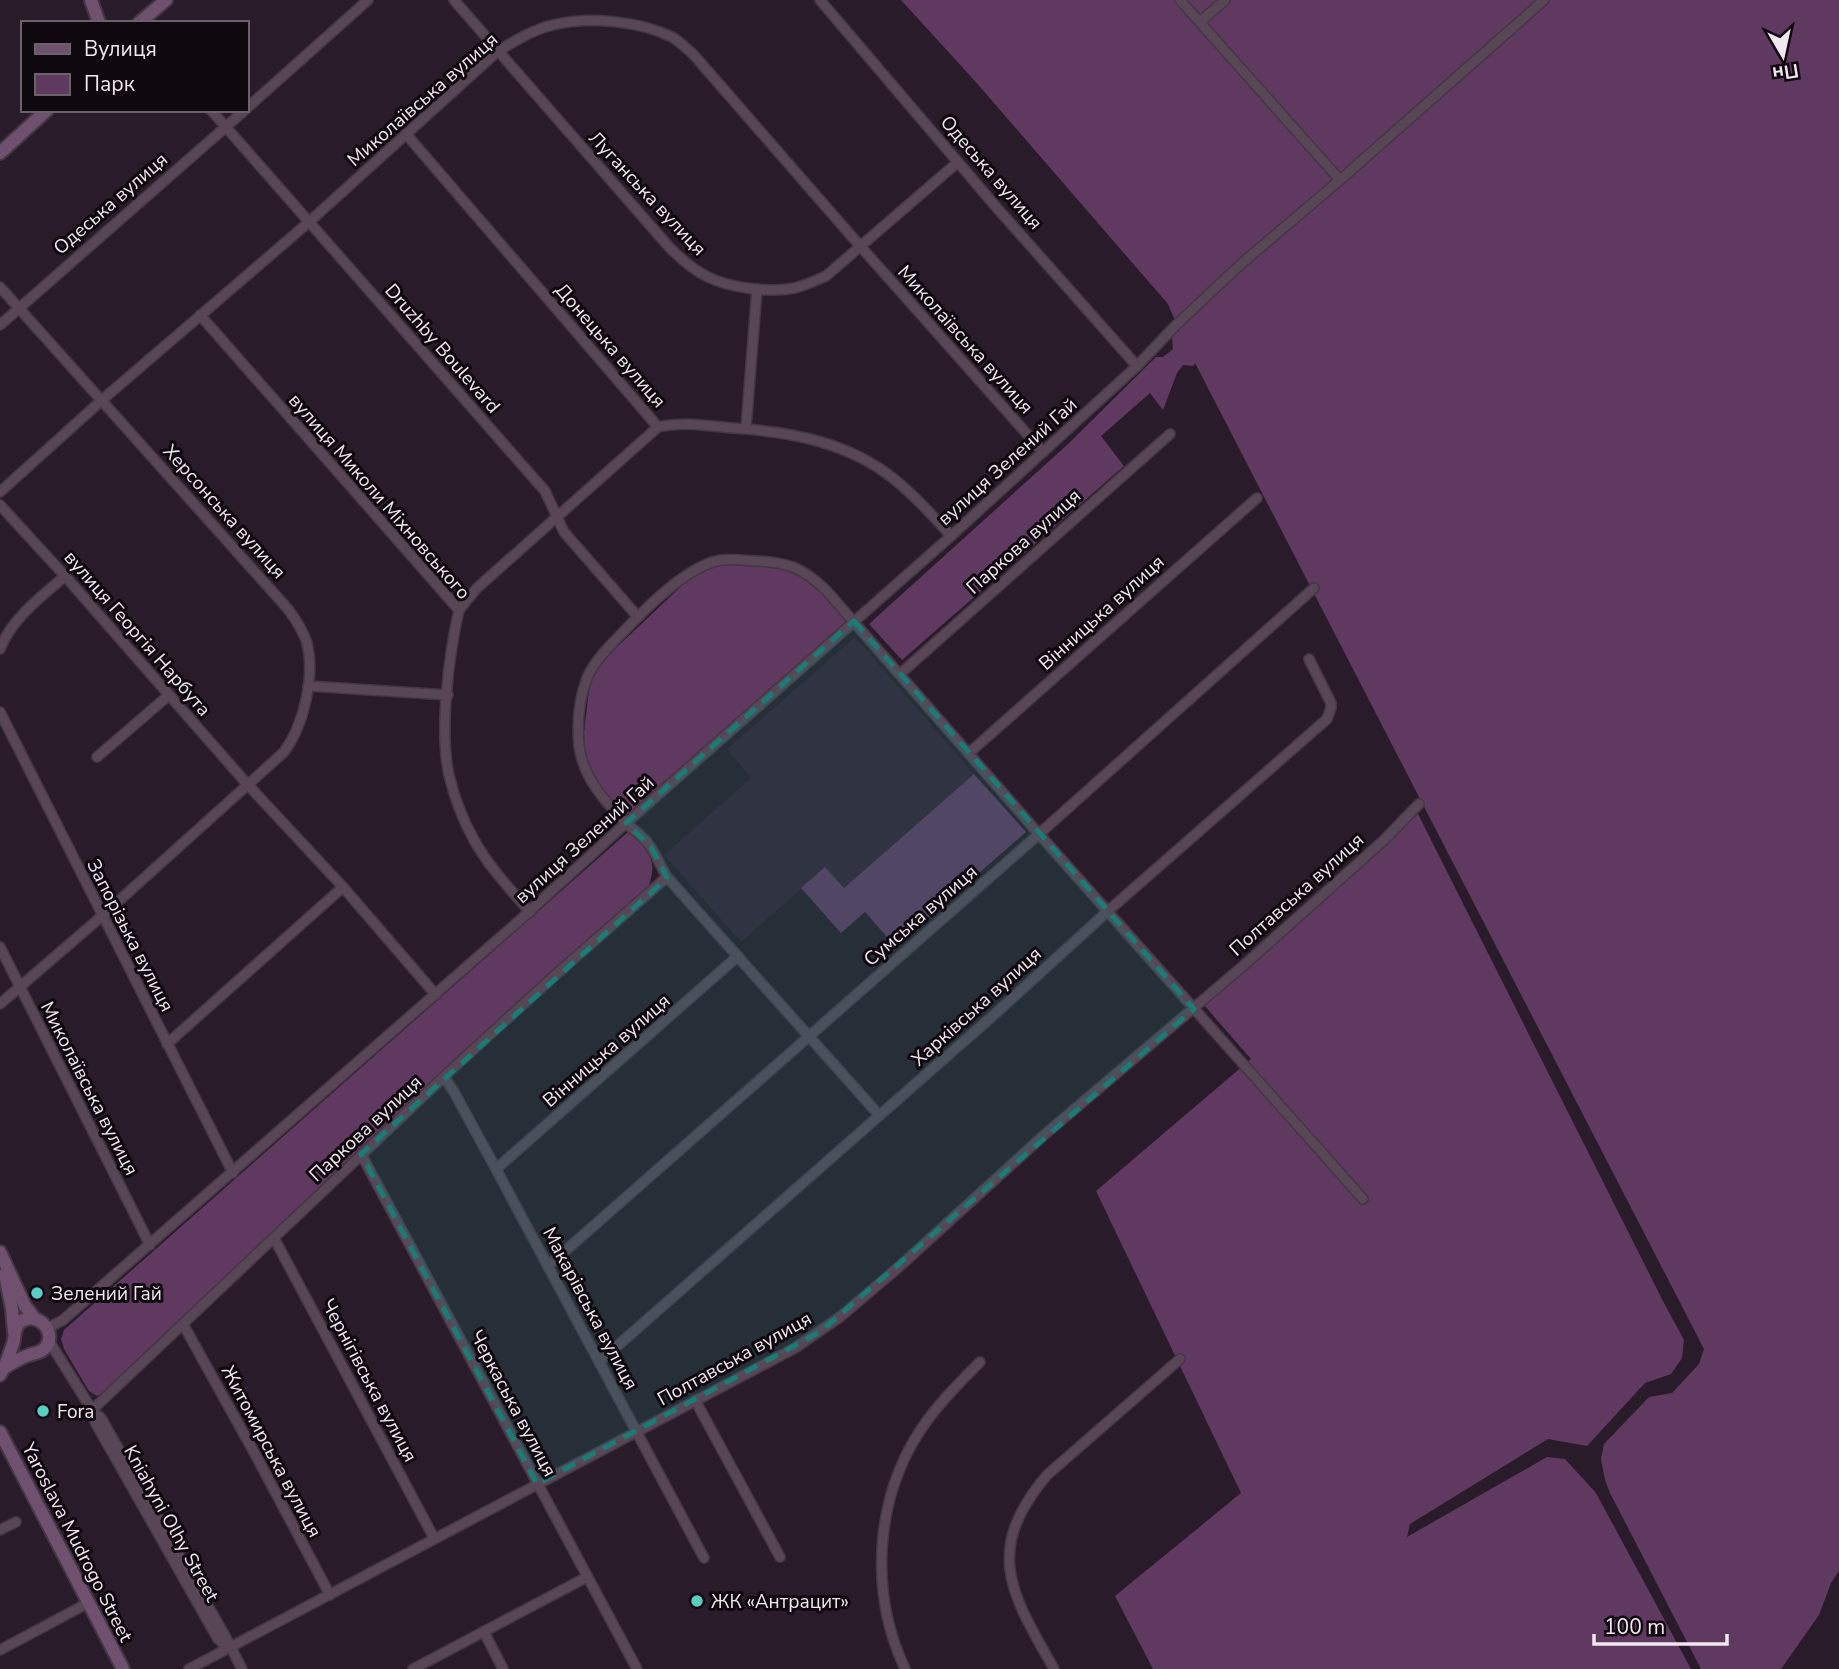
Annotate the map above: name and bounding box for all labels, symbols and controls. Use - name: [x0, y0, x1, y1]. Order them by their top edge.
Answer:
- legend: [21, 21, 248, 112]
- north arrow: [1748, 21, 1818, 91]
- street label: Миколаївська вулиця: [342, 27, 504, 172]
- text: Вулиця: [84, 35, 157, 63]
- text: Пн: [1771, 57, 1800, 87]
- text: Парк: [84, 70, 136, 98]
- street label: Одеська вулиця: [934, 110, 1048, 235]
- street label: Луганська вулиця: [583, 126, 712, 262]
- street label: Одеська вулиця: [48, 147, 173, 261]
- street label: Миколаївська вулиця: [891, 260, 1039, 420]
- street label: Druzhby Boulevard: [379, 278, 506, 419]
- street label: Донецька вулиця: [549, 278, 672, 413]
- street label: вулиця Миколи Міхновського: [282, 388, 476, 605]
- street label: вулиця Зелений Гай: [932, 392, 1083, 531]
- street label: Херсонська вулиця: [157, 439, 292, 584]
- street label: Паркова вулиця: [961, 483, 1086, 600]
- street label: вулиця Георгія Нарбута: [58, 545, 217, 722]
- street label: Вінницька вулиця: [1033, 549, 1170, 676]
- street label: вулиця Зелений Гай: [509, 770, 660, 909]
- street label: Полтавська вулиця: [1224, 827, 1370, 962]
- street label: Запорізька вулиця: [80, 855, 180, 1016]
- street label: Сумська вулиця: [858, 859, 983, 972]
- street label: Харківська вулиця: [906, 941, 1047, 1072]
- street label: Вінницька вулиця: [537, 988, 676, 1113]
- street label: Миколаївська вулиця: [34, 997, 144, 1180]
- street label: Паркова вулиця: [304, 1070, 428, 1188]
- street label: Макарівська вулиця: [536, 1223, 644, 1394]
- place label: Зелений Гай: [51, 1281, 162, 1307]
- marker: Зелений Гай: [29, 1285, 45, 1301]
- street label: Чернігівська вулиця: [315, 1294, 423, 1467]
- street label: Полтавська вулиця: [653, 1306, 816, 1412]
- street label: Черкаська вулиця: [464, 1326, 563, 1481]
- street label: Житомирська вулиця: [215, 1361, 327, 1542]
- place label: Fora: [57, 1399, 94, 1425]
- marker: Fora: [35, 1403, 51, 1419]
- street label: Yaroslava Mudrogo Street: [15, 1438, 139, 1647]
- street label: Kniahyni Olhy Street: [117, 1441, 225, 1607]
- place label: ЖК «Антрацит»: [711, 1589, 849, 1615]
- marker: ЖК «Антрацит»: [689, 1593, 705, 1609]
- scale bar: [1594, 1602, 1727, 1646]
- text: 100 m: [1604, 1613, 1665, 1641]

